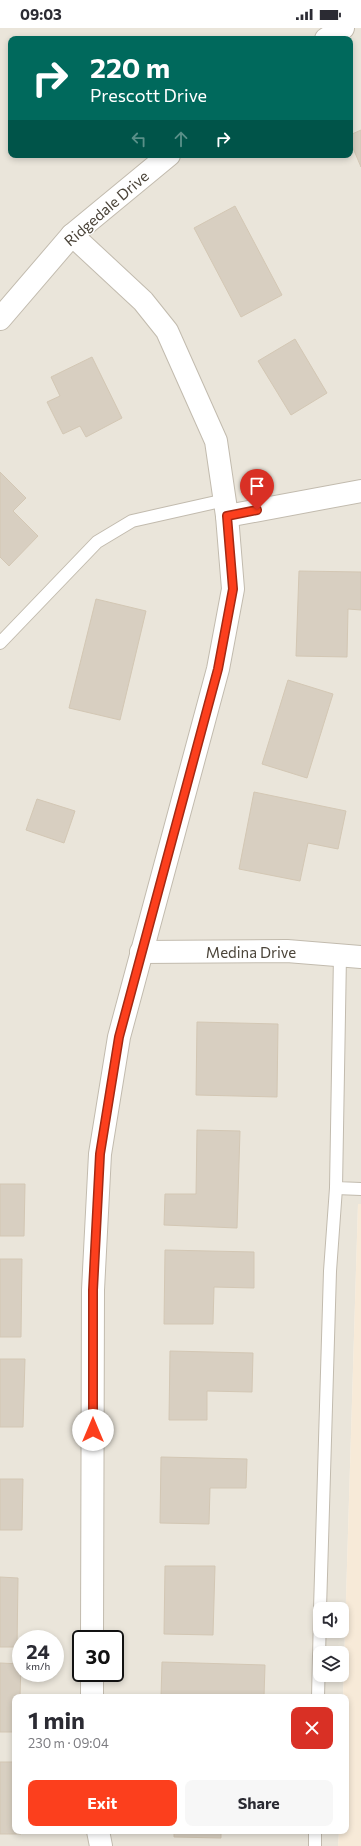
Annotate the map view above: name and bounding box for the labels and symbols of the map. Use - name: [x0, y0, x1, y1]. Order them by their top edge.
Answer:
- street label: Ridgedale Drive: [60, 166, 152, 250]
- pin: [240, 469, 274, 510]
- street label: Medina Drive: [206, 943, 296, 961]
- position arrow: [72, 1409, 114, 1451]
- speed limit sign: 30: [72, 1630, 124, 1682]

